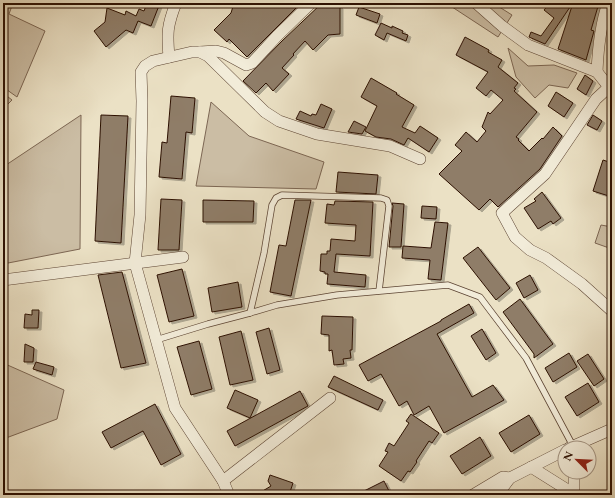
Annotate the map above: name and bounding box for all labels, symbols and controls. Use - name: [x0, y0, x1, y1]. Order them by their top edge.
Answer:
- north arrow: [557, 440, 597, 480]
- text: N: [560, 449, 576, 463]

